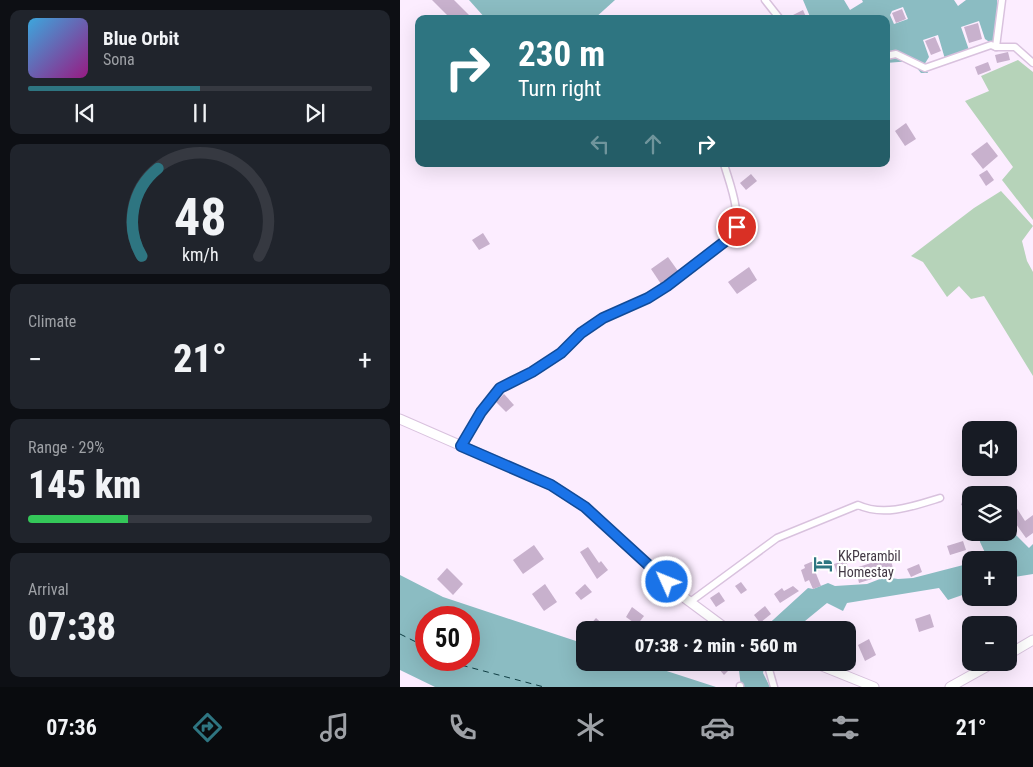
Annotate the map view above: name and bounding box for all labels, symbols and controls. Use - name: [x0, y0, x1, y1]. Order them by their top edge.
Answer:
- text: Blue Orbit: [103, 27, 179, 50]
- text: 230 m: [518, 34, 605, 75]
- icon: right: [435, 35, 500, 100]
- text: Sona: [103, 50, 135, 69]
- text: Turn right: [518, 76, 601, 101]
- icon: previous: [71, 99, 99, 127]
- icon: pause: [186, 99, 214, 127]
- icon: next: [301, 99, 329, 127]
- icon: left: [586, 130, 614, 158]
- icon: ahead: [639, 130, 667, 158]
- icon: right: [692, 130, 720, 158]
- text: 48: [174, 187, 226, 248]
- pin: [716, 206, 758, 248]
- icon: arrive: [723, 213, 751, 241]
- text: km/h: [182, 244, 218, 265]
- text: Climate: [28, 312, 76, 331]
- text: 21°: [173, 337, 227, 381]
- text: −: [28, 343, 42, 376]
- text: +: [358, 343, 372, 376]
- map controls: [962, 421, 1017, 671]
- button: sound: [962, 421, 1017, 476]
- text: Range · 29%: [28, 438, 104, 457]
- text: 145 km: [28, 463, 141, 507]
- button: layers: [962, 486, 1017, 541]
- place label: KkPerambil Homestay: [838, 548, 901, 580]
- button: +: [962, 551, 1017, 606]
- hotel icon: KkPerambil Homestay: [812, 553, 834, 575]
- position arrow: [640, 555, 692, 607]
- text: Arrival: [28, 580, 69, 599]
- text: 07:38: [28, 605, 116, 649]
- speed limit sign: 50: [415, 606, 480, 671]
- button: −: [962, 616, 1017, 671]
- text: 07:38 · 2 min · 560 m: [635, 634, 797, 657]
- icon: directions: [190, 710, 225, 745]
- icon: music: [317, 710, 352, 745]
- icon: phone: [445, 710, 480, 745]
- icon: climate: [573, 710, 608, 745]
- icon: car: [700, 710, 735, 745]
- icon: filters: [828, 710, 863, 745]
- text: 07:36: [46, 715, 97, 740]
- text: 21°: [956, 715, 987, 740]

